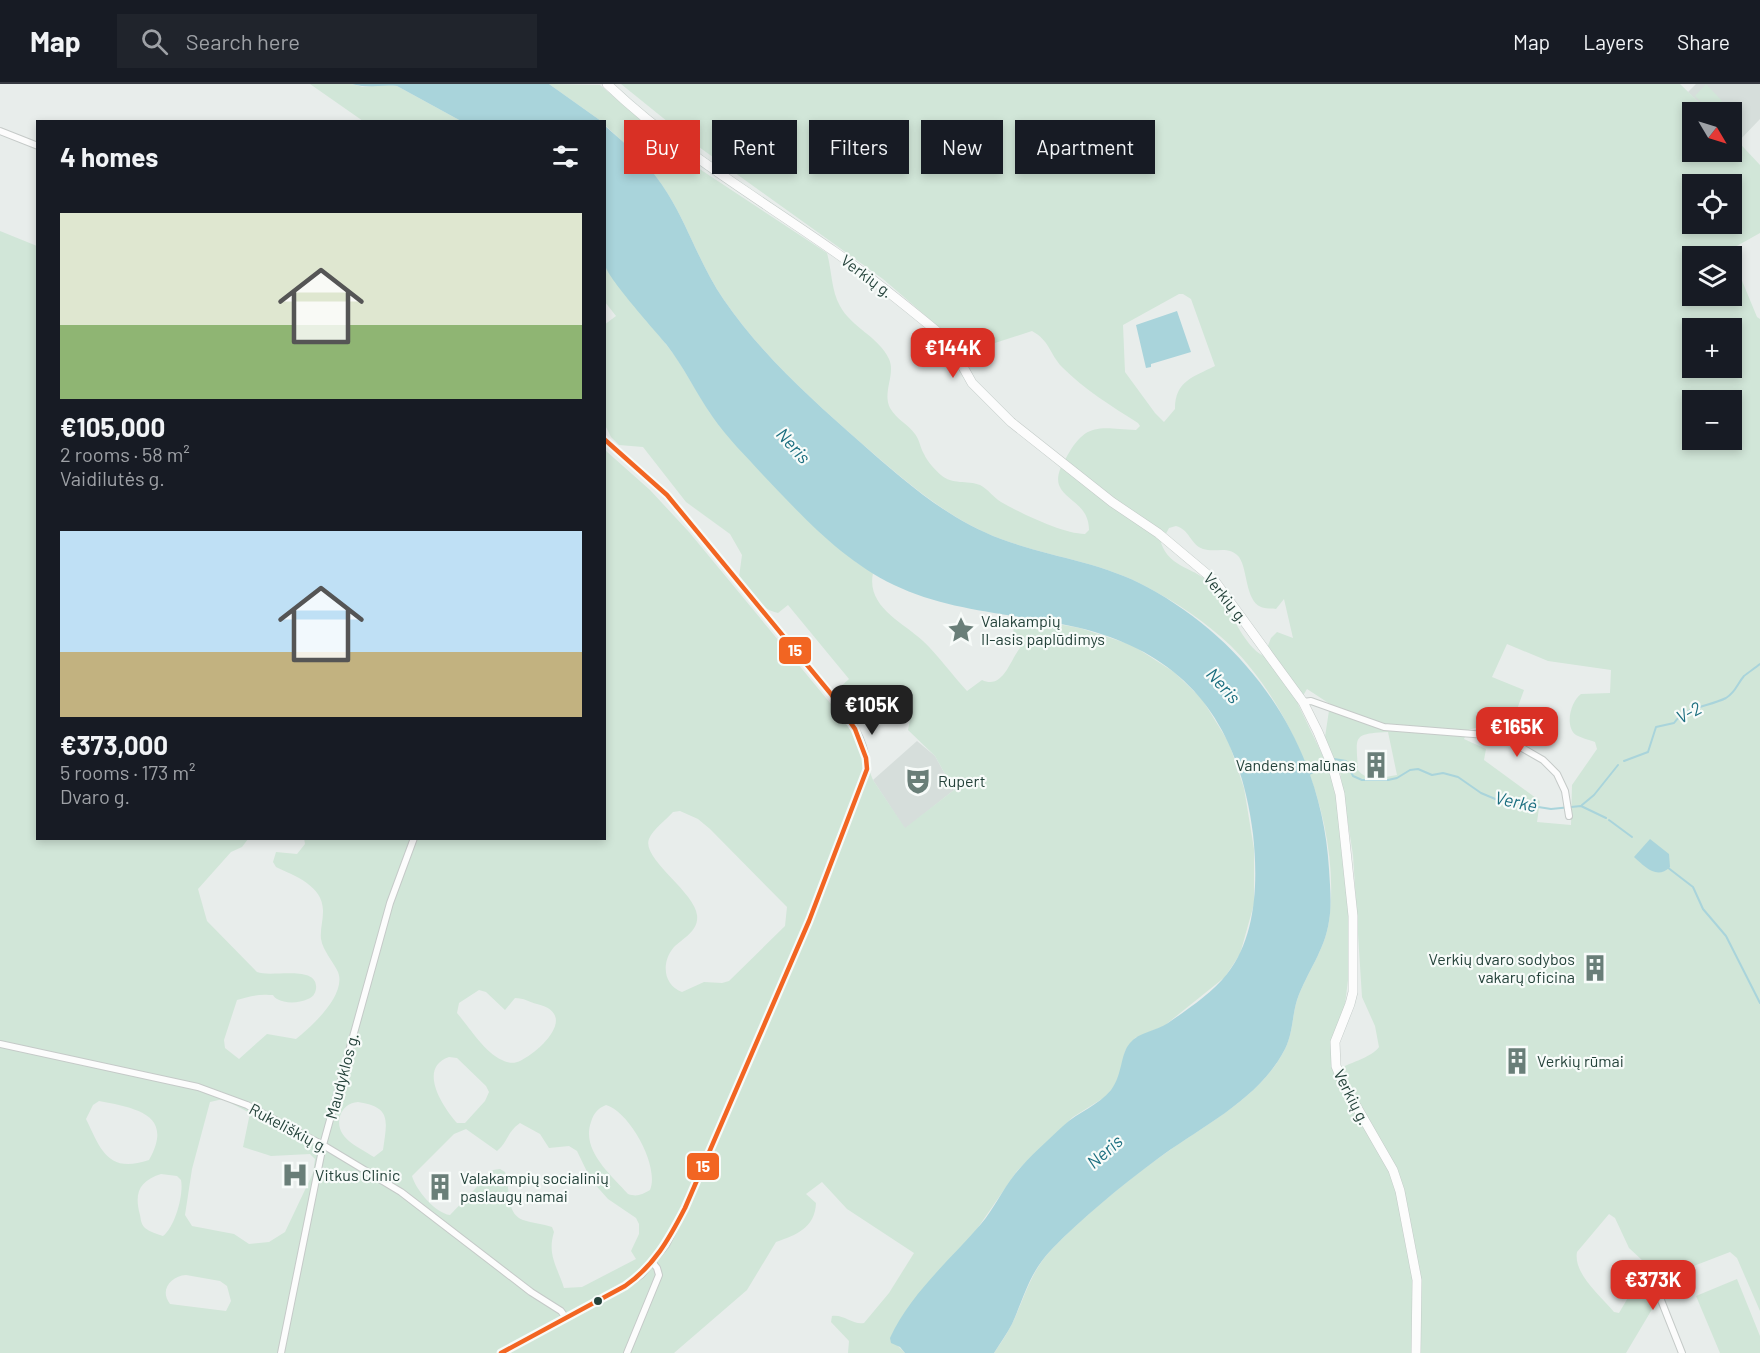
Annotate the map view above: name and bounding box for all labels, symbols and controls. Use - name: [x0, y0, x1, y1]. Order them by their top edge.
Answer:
- search box: [117, 14, 537, 68]
- text: Map: [30, 24, 81, 58]
- icon: search: [138, 25, 171, 58]
- text: Search here: [186, 28, 300, 54]
- text: Map: [1513, 29, 1550, 54]
- text: Layers: [1583, 29, 1644, 54]
- text: Share: [1677, 29, 1730, 54]
- north arrow: [1682, 102, 1742, 162]
- map controls: [1682, 102, 1742, 450]
- chip: Buy: [624, 120, 700, 174]
- chip: Rent: [712, 120, 797, 174]
- chip: Filters: [809, 120, 909, 174]
- chip: New: [921, 120, 1003, 174]
- chip: Apartment: [1015, 120, 1155, 174]
- icon: filters: [549, 140, 582, 173]
- text: 4 homes: [60, 141, 158, 172]
- button: locate: [1682, 174, 1742, 234]
- button: layers: [1682, 246, 1742, 306]
- street label: Verkių g.: [838, 250, 897, 301]
- icon: home: [267, 252, 375, 360]
- button: +: [1682, 318, 1742, 378]
- pin: €144K: [911, 328, 995, 379]
- text: €144K: [925, 335, 981, 359]
- button: −: [1682, 390, 1742, 450]
- text: €105,000: [60, 411, 165, 442]
- water label: Neris: [772, 423, 815, 468]
- text: 2 rooms · 58 m²: [60, 442, 190, 466]
- text: Vaidilutės g.: [60, 466, 165, 490]
- street label: Verkių g.: [1200, 568, 1253, 627]
- icon: home: [267, 570, 375, 678]
- place label: Valakampių II-asis paplūdimys: [981, 611, 1105, 648]
- place icon: Valakampių II-asis paplūdimys: [946, 615, 976, 645]
- line badge: 15: [778, 636, 812, 665]
- text: 15: [788, 640, 803, 659]
- water label: Neris: [1202, 663, 1245, 708]
- pin: €105K: [830, 685, 914, 736]
- text: €105K: [845, 692, 899, 716]
- water label: V-2: [1672, 696, 1705, 728]
- pin: €165K: [1475, 707, 1559, 758]
- text: €165K: [1490, 714, 1544, 738]
- text: €373,000: [60, 729, 168, 760]
- building icon: Vandens malūnas: [1361, 750, 1391, 780]
- place label: Vandens malūnas: [1236, 755, 1356, 774]
- text: 5 rooms · 173 m²: [60, 760, 195, 784]
- theatre icon: Rupert: [903, 766, 933, 796]
- place label: Rupert: [938, 771, 986, 790]
- text: Dvaro g.: [60, 784, 130, 808]
- water label: Verkė: [1493, 786, 1539, 816]
- place label: Verkių dvaro sodybos vakarų oficina: [1429, 949, 1575, 986]
- building icon: Verkių dvaro sodybos vakarų oficina: [1580, 953, 1610, 983]
- street label: Maudyklos g.: [321, 1031, 362, 1121]
- building icon: Verkių rūmai: [1502, 1046, 1532, 1076]
- place label: Verkių rūmai: [1537, 1051, 1624, 1070]
- street label: Verkių g.: [1330, 1066, 1375, 1128]
- street label: Rukeliškių g.: [246, 1099, 332, 1156]
- water label: Neris: [1082, 1130, 1127, 1173]
- line badge: 15: [686, 1152, 720, 1181]
- text: 15: [696, 1156, 711, 1175]
- hospital icon: Vitkus Clinic: [280, 1160, 310, 1190]
- place label: Vitkus Clinic: [315, 1165, 400, 1184]
- place label: Valakampių socialinių paslaugų namai: [460, 1168, 609, 1205]
- building icon: Valakampių socialinių paslaugų namai: [425, 1172, 455, 1202]
- pin: €373K: [1611, 1260, 1695, 1311]
- text: €373K: [1625, 1267, 1681, 1291]
- unlabelled marker: [592, 1295, 604, 1307]

